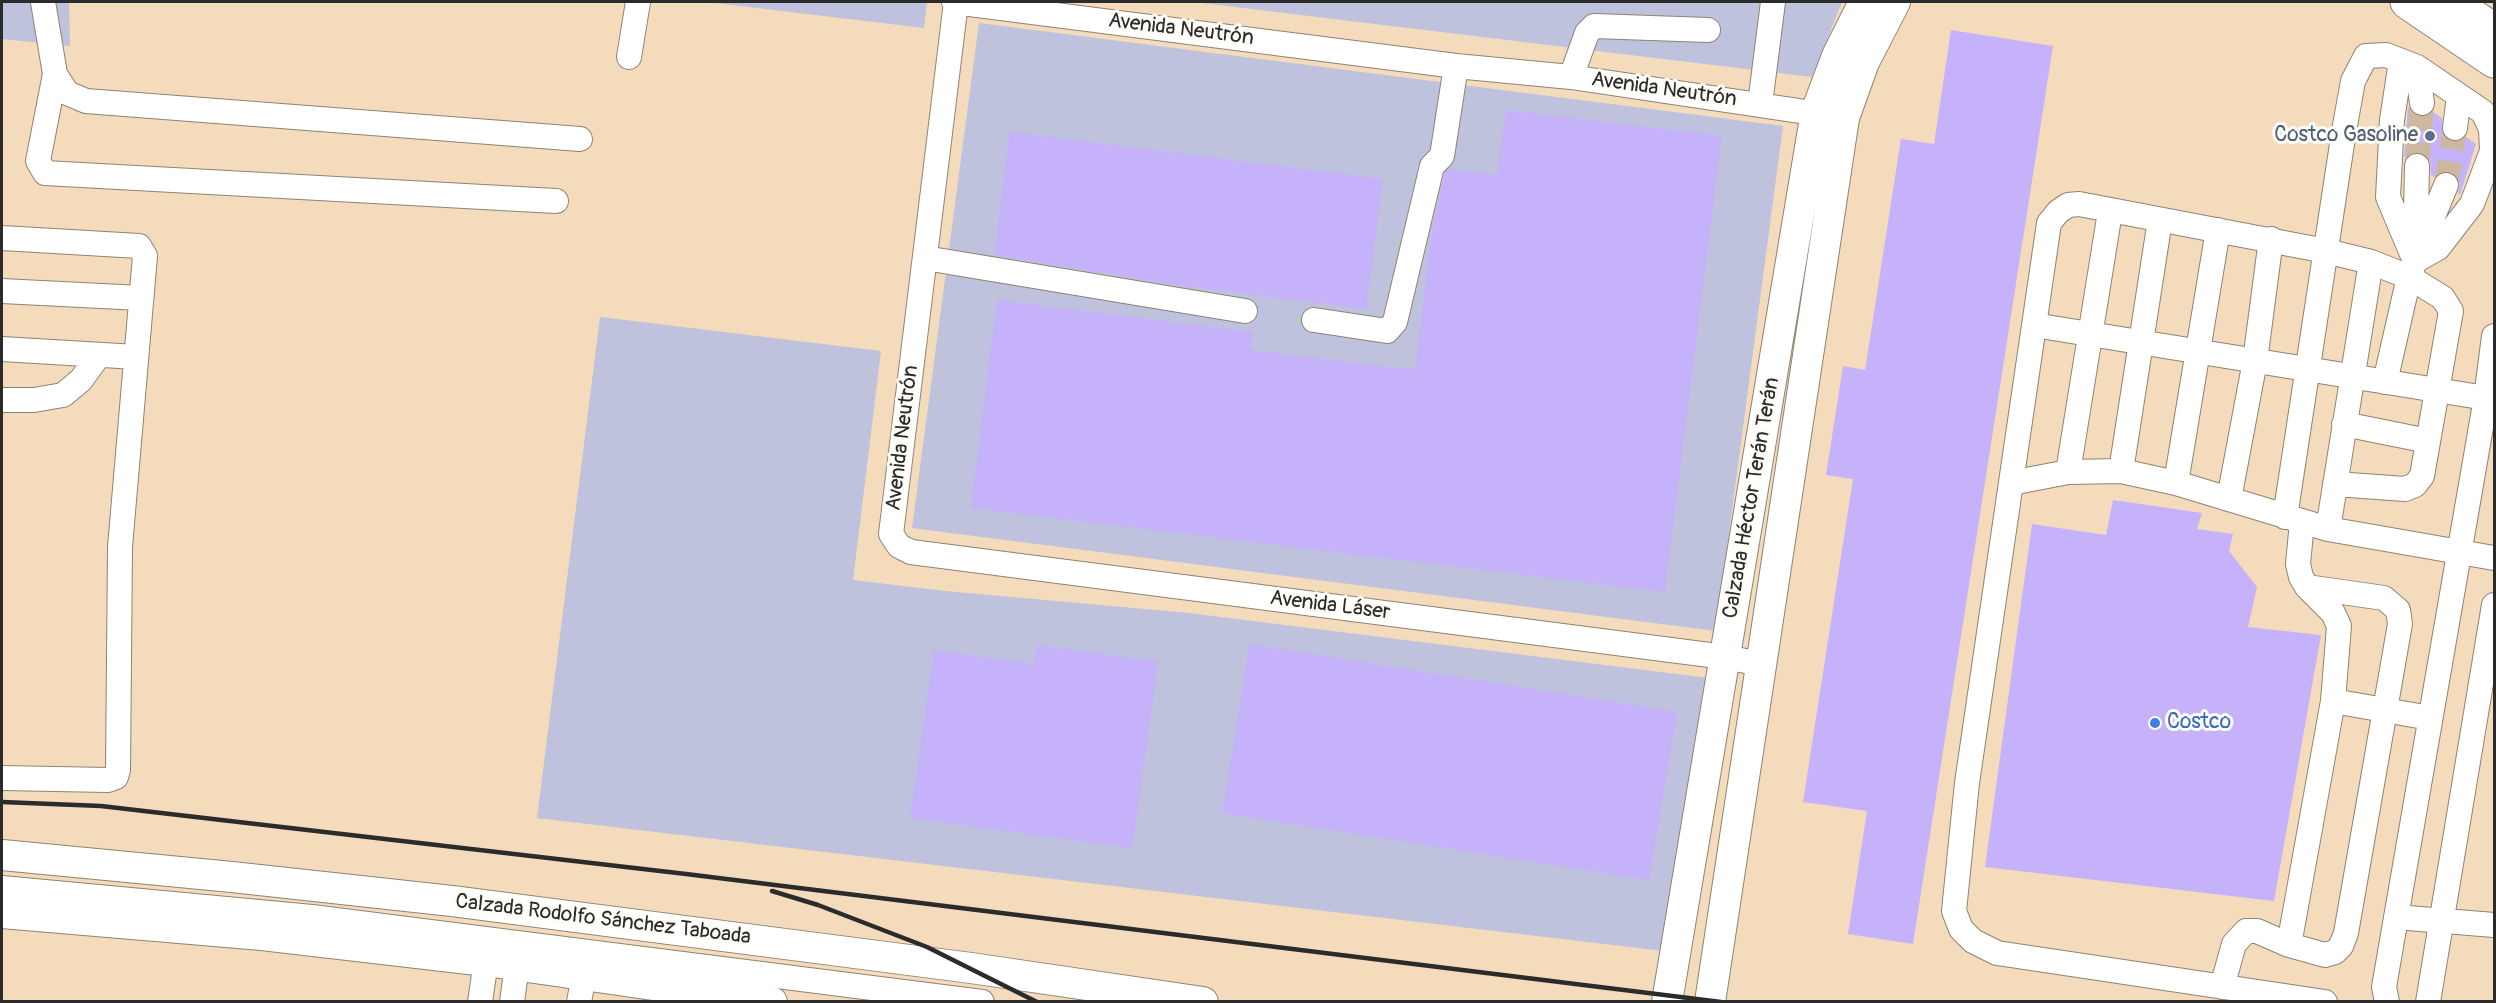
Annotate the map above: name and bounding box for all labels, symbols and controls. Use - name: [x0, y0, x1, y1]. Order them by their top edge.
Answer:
- street label: Avenida Neutrón: [1107, 9, 1255, 51]
- street label: Avenida Neutrón: [1590, 67, 1738, 113]
- place label: Costco Gasoline: [2274, 123, 2418, 149]
- marker: Costco Gasoline: [2423, 129, 2437, 143]
- street label: Avenida Neutrón: [882, 364, 924, 512]
- street label: Calzada Héctor Terán Terán: [1718, 375, 1786, 621]
- street label: Avenida Láser: [1268, 586, 1392, 626]
- place label: Costco: [2167, 710, 2231, 736]
- marker: Costco: [2148, 716, 2162, 730]
- street label: Calzada Rodolfo Sánchez Taboada: [454, 889, 752, 951]

